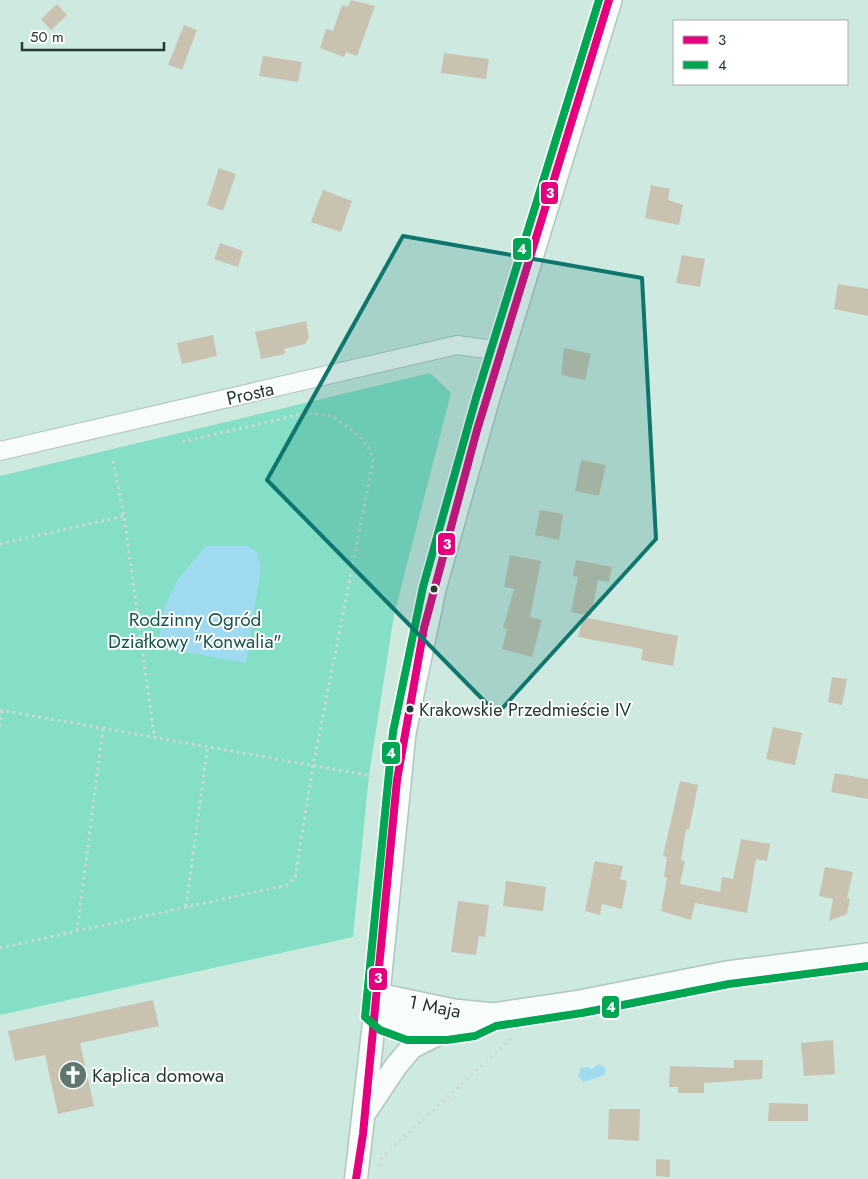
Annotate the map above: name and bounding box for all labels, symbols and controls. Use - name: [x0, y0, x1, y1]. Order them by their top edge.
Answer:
- scale bar: [22, 20, 165, 52]
- legend: [673, 20, 848, 85]
- text: 50 m: [30, 26, 64, 48]
- text: 3: [718, 29, 726, 51]
- text: 4: [718, 54, 727, 76]
- line badge: 3: [540, 181, 559, 205]
- text: 3: [546, 183, 555, 203]
- line badge: 4: [512, 237, 532, 261]
- text: 4: [517, 239, 527, 259]
- street label: Prosta: [224, 375, 277, 412]
- line badge: 3: [437, 532, 456, 556]
- text: 3: [443, 534, 452, 554]
- unlabelled marker: [429, 584, 439, 594]
- park label: Rodzinny Ogród Działkowy "Konwalia": [108, 606, 282, 655]
- place label: Krakowskie Przedmieście IV: [419, 697, 631, 723]
- marker: Krakowskie Przedmieście IV: [405, 704, 415, 714]
- line badge: 4: [381, 741, 401, 765]
- text: 4: [386, 743, 396, 763]
- line badge: 3: [368, 967, 388, 991]
- text: 3: [374, 968, 383, 988]
- street label: 1 Maja: [406, 988, 463, 1025]
- line badge: 4: [601, 995, 620, 1019]
- text: 4: [606, 997, 616, 1017]
- church icon: Kaplica domowa: [58, 1060, 88, 1090]
- place label: Kaplica domowa: [92, 1062, 224, 1089]

